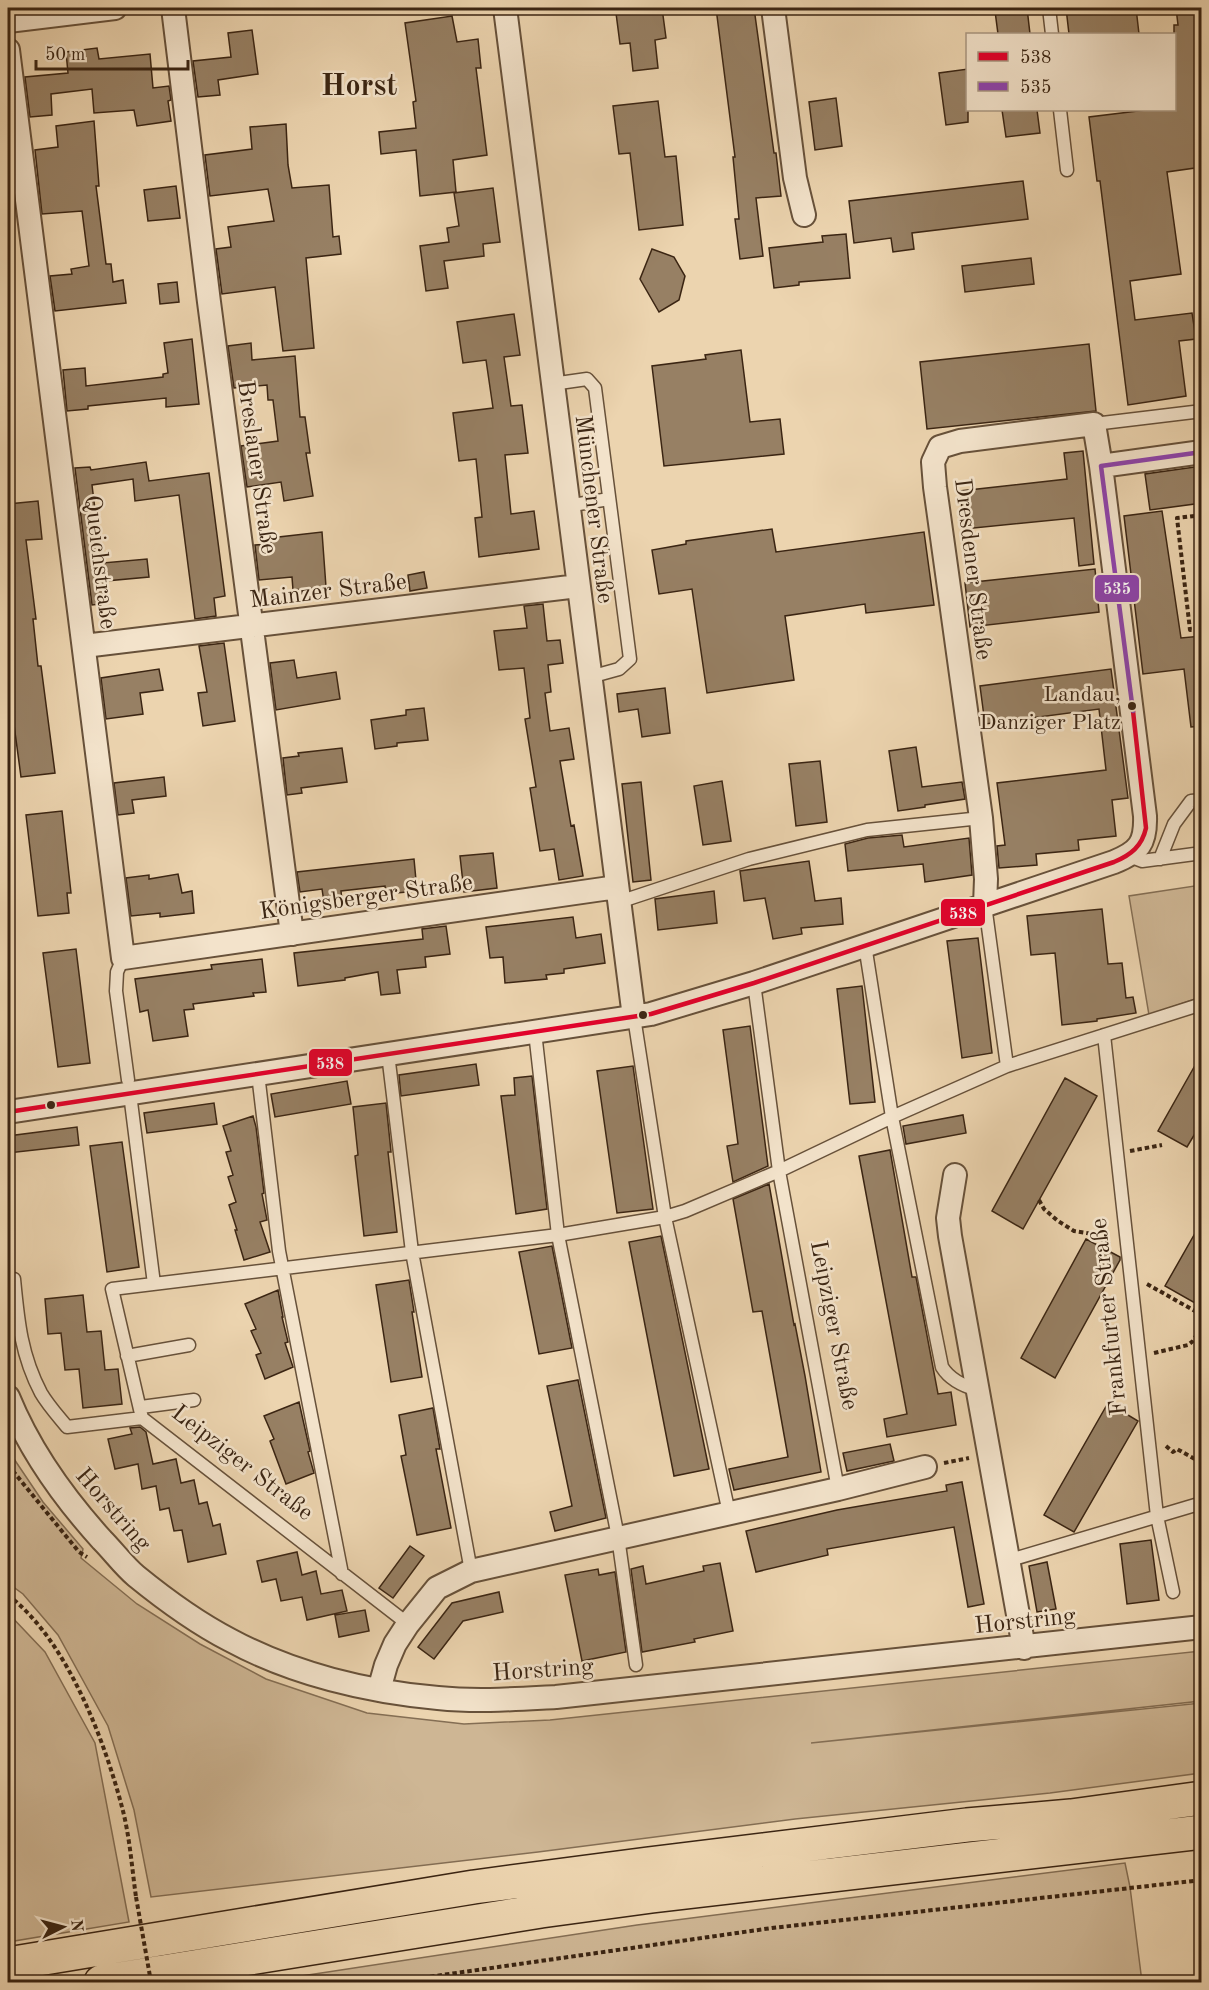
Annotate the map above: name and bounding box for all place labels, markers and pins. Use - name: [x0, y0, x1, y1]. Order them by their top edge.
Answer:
- place label: Landau, Danziger Platz: [979, 684, 1121, 734]
- marker: Landau, Danziger Platz: [1126, 700, 1138, 712]
- unlabelled marker: [637, 1009, 649, 1021]
- unlabelled marker: [45, 1099, 57, 1111]

